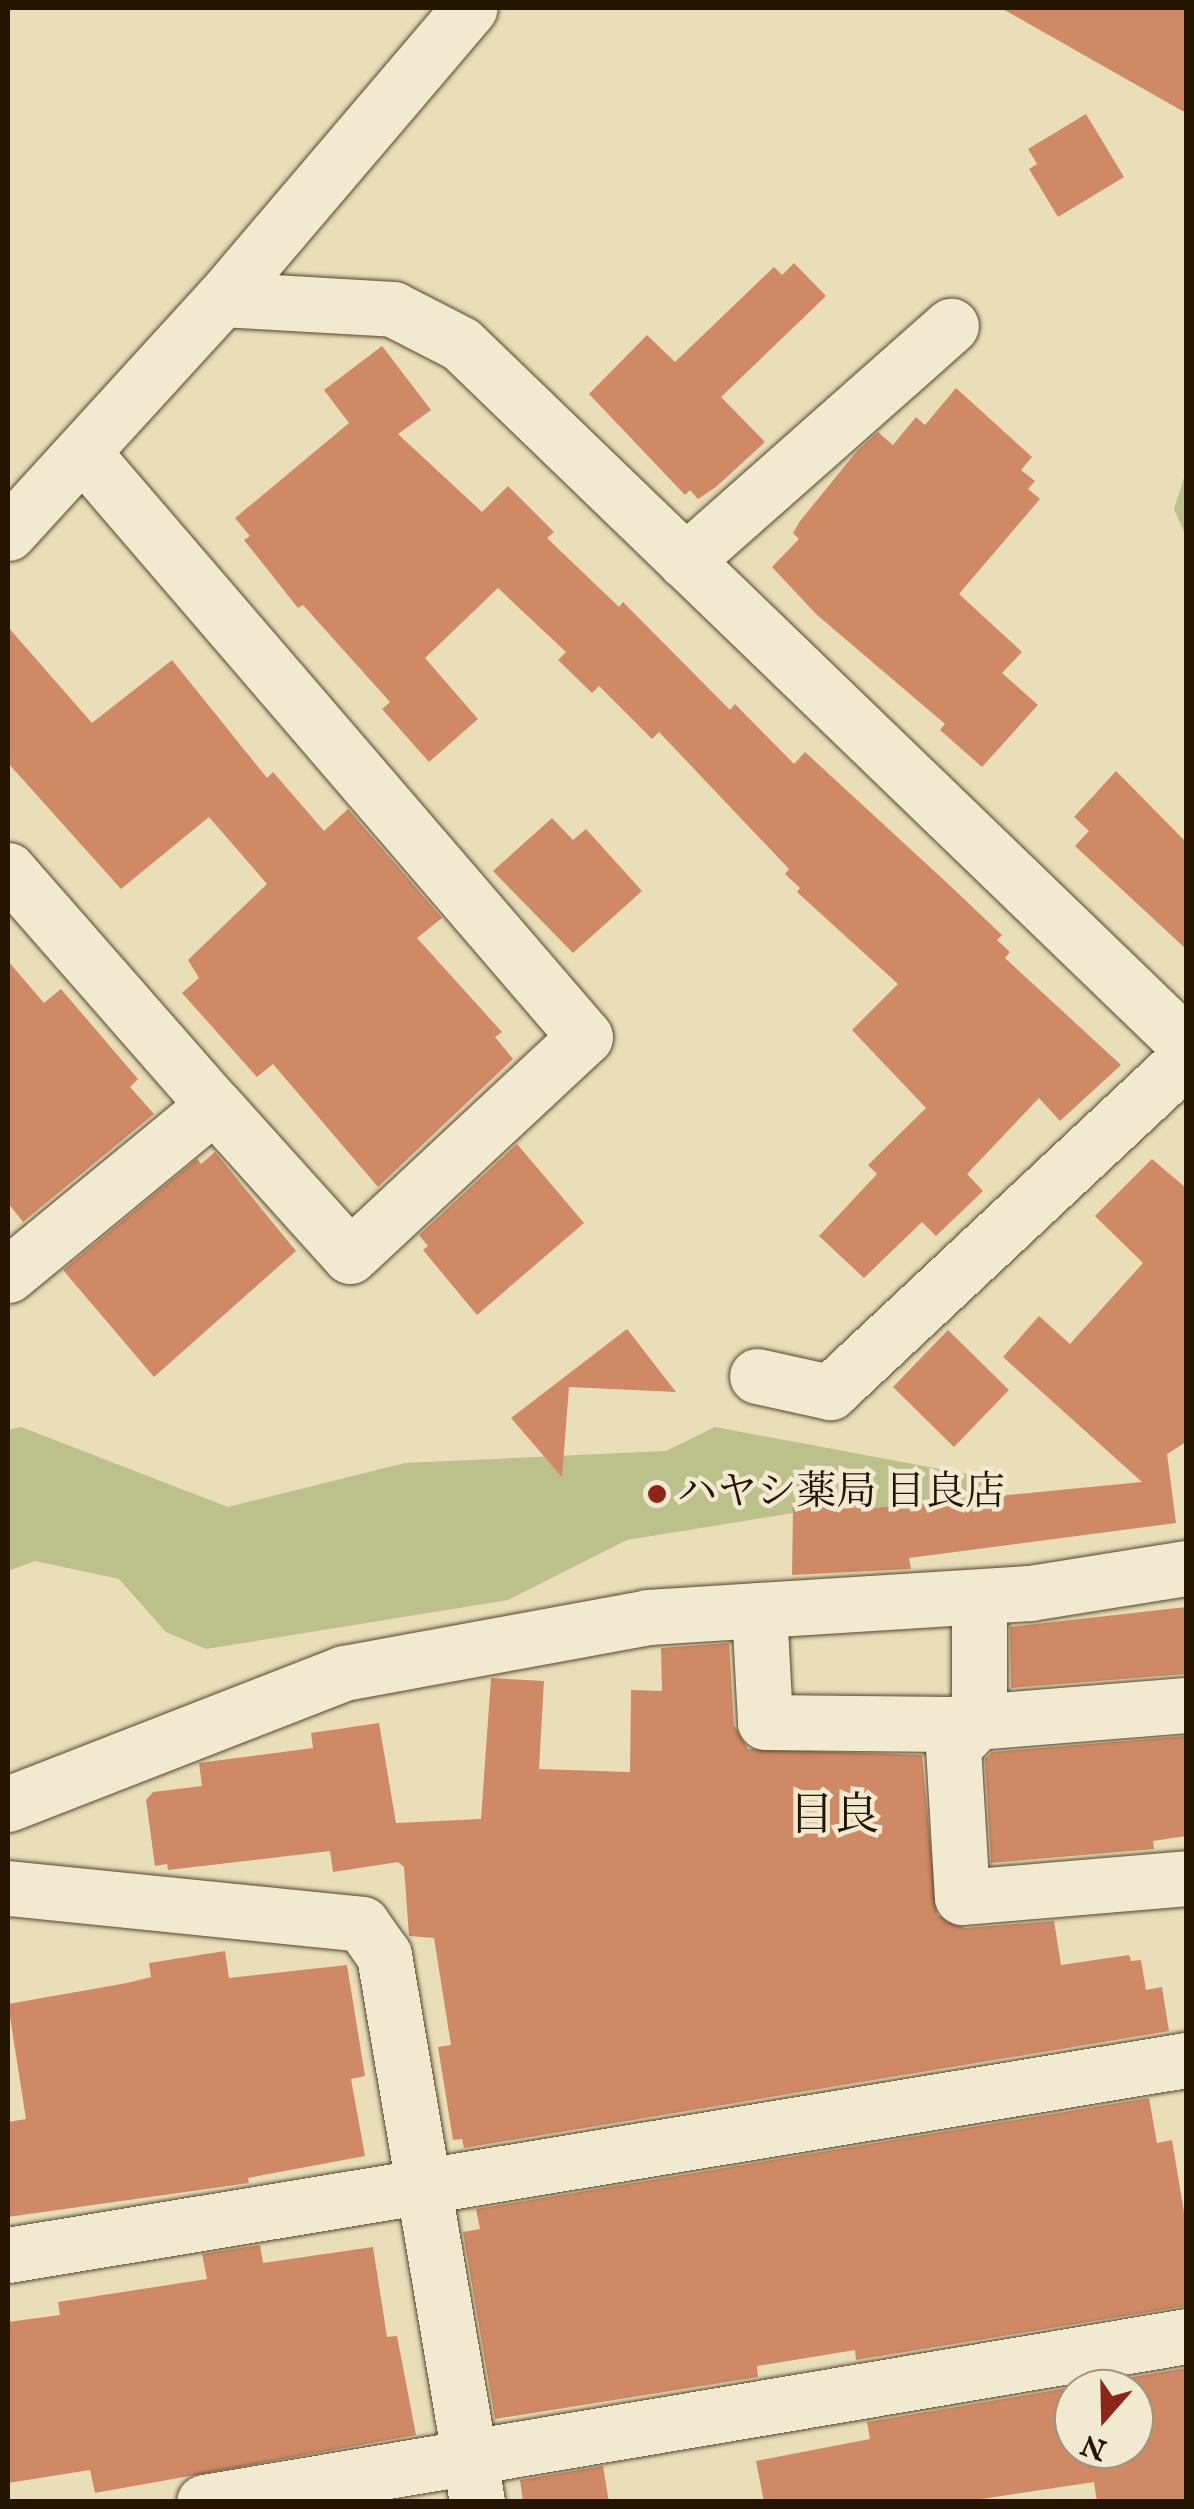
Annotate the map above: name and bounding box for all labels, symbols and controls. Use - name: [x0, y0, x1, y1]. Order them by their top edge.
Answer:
- place label: ハヤシ薬局 目良店: [677, 1470, 1006, 1518]
- marker: ハヤシ薬局 目良店: [646, 1483, 668, 1505]
- district label: 目良: [789, 1790, 879, 1844]
- north arrow: [1054, 2369, 1154, 2469]
- text: N: [1077, 2425, 1112, 2466]

